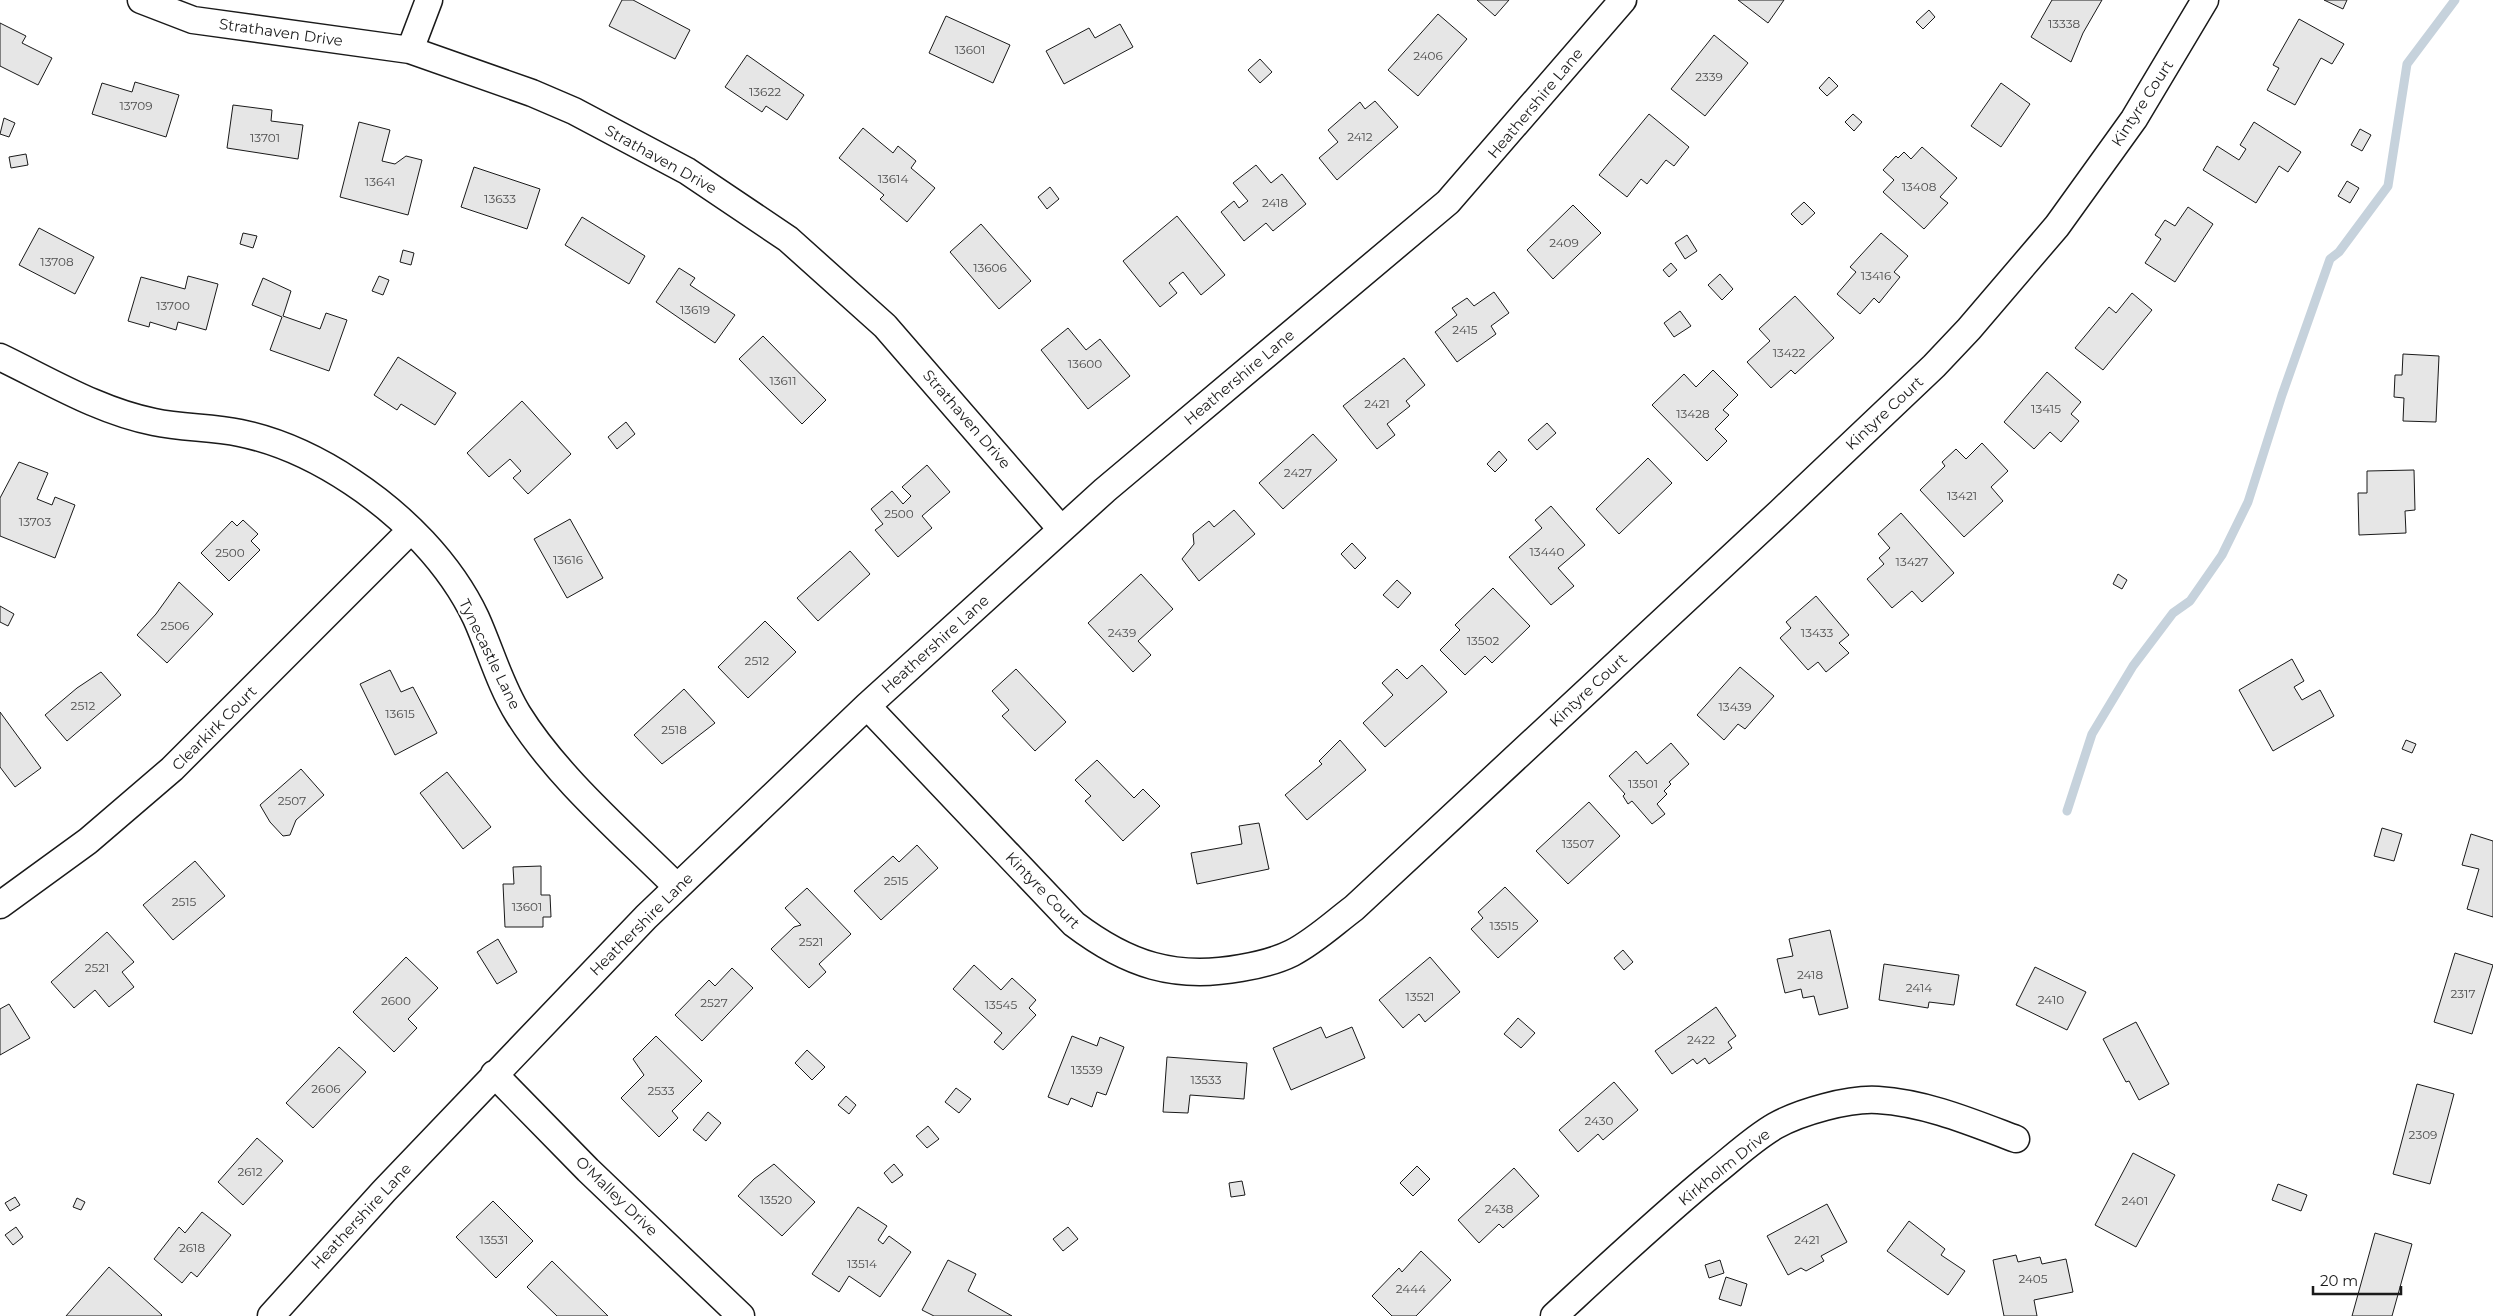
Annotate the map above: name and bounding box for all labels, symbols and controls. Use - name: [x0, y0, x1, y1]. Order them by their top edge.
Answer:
- street label: Strathaven Drive: [218, 14, 344, 50]
- house number: 13338: [2048, 16, 2080, 31]
- house number: 13601: [955, 42, 985, 57]
- street label: Heathershire Lane: [1483, 44, 1587, 162]
- house number: 2406: [1413, 48, 1443, 63]
- street label: Kintyre Court: [2107, 56, 2177, 150]
- house number: 2339: [1695, 69, 1723, 84]
- house number: 13622: [749, 84, 781, 99]
- house number: 13709: [119, 98, 153, 113]
- street label: Strathaven Drive: [602, 120, 720, 198]
- house number: 2412: [1347, 129, 1373, 144]
- house number: 13701: [250, 130, 280, 145]
- house number: 13614: [878, 171, 908, 186]
- house number: 13641: [365, 174, 395, 189]
- house number: 13408: [1902, 179, 1937, 194]
- house number: 13633: [484, 191, 516, 206]
- house number: 2418: [1262, 195, 1288, 210]
- house number: 2409: [1549, 235, 1579, 250]
- house number: 13708: [40, 254, 74, 269]
- house number: 13606: [973, 260, 1007, 275]
- house number: 13416: [1861, 268, 1891, 283]
- house number: 13700: [156, 298, 190, 313]
- house number: 13619: [680, 302, 710, 317]
- house number: 2415: [1452, 322, 1478, 337]
- street label: Heathershire Lane: [1180, 325, 1298, 429]
- house number: 13422: [1773, 345, 1806, 360]
- house number: 13600: [1068, 356, 1102, 371]
- street label: Strathaven Drive: [919, 366, 1015, 472]
- street label: Kintyre Court: [1841, 372, 1927, 454]
- house number: 13611: [769, 373, 797, 388]
- house number: 2421: [1364, 396, 1390, 411]
- house number: 13415: [2031, 401, 2061, 416]
- house number: 13428: [1676, 406, 1710, 421]
- house number: 2427: [1284, 465, 1312, 480]
- house number: 13421: [1947, 488, 1977, 503]
- house number: 2500: [884, 506, 914, 521]
- house number: 13703: [19, 514, 51, 529]
- house number: 13440: [1530, 544, 1565, 559]
- house number: 2500: [215, 545, 245, 560]
- house number: 13616: [553, 552, 583, 567]
- house number: 13427: [1896, 554, 1928, 569]
- street label: Heathershire Lane: [877, 591, 993, 697]
- street label: Tynecastle Lane: [455, 596, 525, 712]
- house number: 2506: [161, 618, 189, 633]
- house number: 2439: [1108, 625, 1136, 640]
- house number: 13433: [1801, 625, 1833, 640]
- house number: 13502: [1467, 633, 1499, 648]
- street label: Kintyre Court: [1545, 649, 1631, 731]
- house number: 2512: [745, 653, 770, 668]
- street label: Clearkirk Court: [168, 682, 260, 774]
- house number: 2512: [71, 698, 96, 713]
- house number: 13439: [1719, 699, 1751, 714]
- house number: 13615: [385, 706, 415, 721]
- house number: 2518: [661, 722, 687, 737]
- house number: 13501: [1628, 776, 1658, 791]
- house number: 2507: [278, 793, 306, 808]
- house number: 13507: [1562, 836, 1594, 851]
- street label: Kintyre Court: [1002, 848, 1084, 932]
- street label: Heathershire Lane: [585, 868, 697, 980]
- house number: 2515: [884, 873, 909, 888]
- house number: 2515: [172, 894, 197, 909]
- house number: 13601: [512, 899, 542, 914]
- house number: 13515: [1490, 918, 1519, 933]
- house number: 2521: [799, 934, 823, 949]
- house number: 2521: [85, 960, 109, 975]
- house number: 2418: [1797, 967, 1823, 982]
- house number: 2414: [1906, 980, 1932, 995]
- house number: 2317: [2451, 986, 2475, 1001]
- house number: 13521: [1406, 989, 1434, 1004]
- house number: 2410: [2038, 992, 2064, 1007]
- house number: 2600: [381, 993, 411, 1008]
- house number: 2527: [700, 995, 728, 1010]
- house number: 13545: [985, 997, 1017, 1012]
- house number: 2422: [1687, 1032, 1715, 1047]
- house number: 13539: [1071, 1062, 1103, 1077]
- house number: 13533: [1190, 1072, 1222, 1087]
- house number: 2606: [311, 1081, 341, 1096]
- house number: 2533: [647, 1083, 675, 1098]
- house number: 2430: [1584, 1113, 1614, 1128]
- street label: Kirkholm Drive: [1674, 1124, 1774, 1210]
- house number: 2309: [2409, 1127, 2437, 1142]
- street label: O'Malley Drive: [572, 1152, 662, 1240]
- street label: Heathershire Lane: [307, 1159, 415, 1273]
- house number: 2612: [237, 1164, 263, 1179]
- house number: 13520: [760, 1192, 792, 1207]
- house number: 2401: [2122, 1193, 2148, 1208]
- house number: 2438: [1485, 1201, 1514, 1216]
- house number: 13531: [480, 1232, 508, 1247]
- house number: 2421: [1794, 1232, 1820, 1247]
- house number: 2618: [179, 1240, 205, 1255]
- house number: 13514: [847, 1256, 877, 1271]
- scale bar: [2313, 1264, 2400, 1296]
- house number: 2405: [2018, 1271, 2048, 1286]
- text: 20 m: [2320, 1271, 2358, 1290]
- house number: 2444: [1396, 1281, 1426, 1296]

